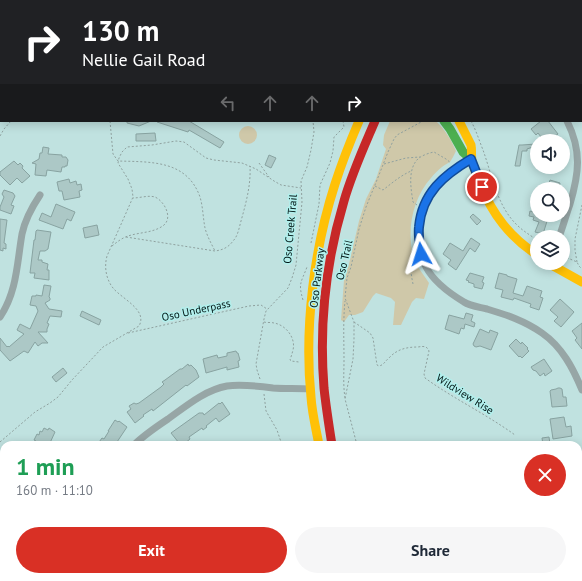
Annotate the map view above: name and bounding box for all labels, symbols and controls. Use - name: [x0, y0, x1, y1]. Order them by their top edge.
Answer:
- text: 130 m: [82, 12, 159, 49]
- icon: right: [16, 16, 68, 68]
- text: Nellie Gail Road: [82, 48, 205, 71]
- icon: left: [217, 92, 239, 114]
- icon: ahead: [259, 92, 281, 114]
- icon: ahead: [301, 92, 323, 114]
- icon: right: [343, 92, 365, 114]
- map controls: [530, 134, 570, 270]
- button: sound: [530, 134, 570, 174]
- pin: [465, 170, 499, 204]
- icon: arrive: [471, 176, 493, 198]
- button: search: [530, 182, 570, 222]
- street label: Oso Creek Trail: [280, 193, 300, 264]
- button: layers: [530, 230, 570, 270]
- position arrow: [400, 233, 442, 275]
- street label: Oso Trail: [333, 238, 356, 282]
- street label: Oso Parkway: [306, 247, 328, 309]
- street label: Oso Underpass: [160, 296, 232, 324]
- street label: Wildview Rise: [434, 371, 497, 417]
- text: 1 min: [16, 451, 75, 482]
- button: close: [524, 454, 566, 496]
- text: 160 m · 11:10: [16, 482, 93, 499]
- button: Exit: [16, 527, 287, 573]
- button: Share: [295, 527, 566, 573]

